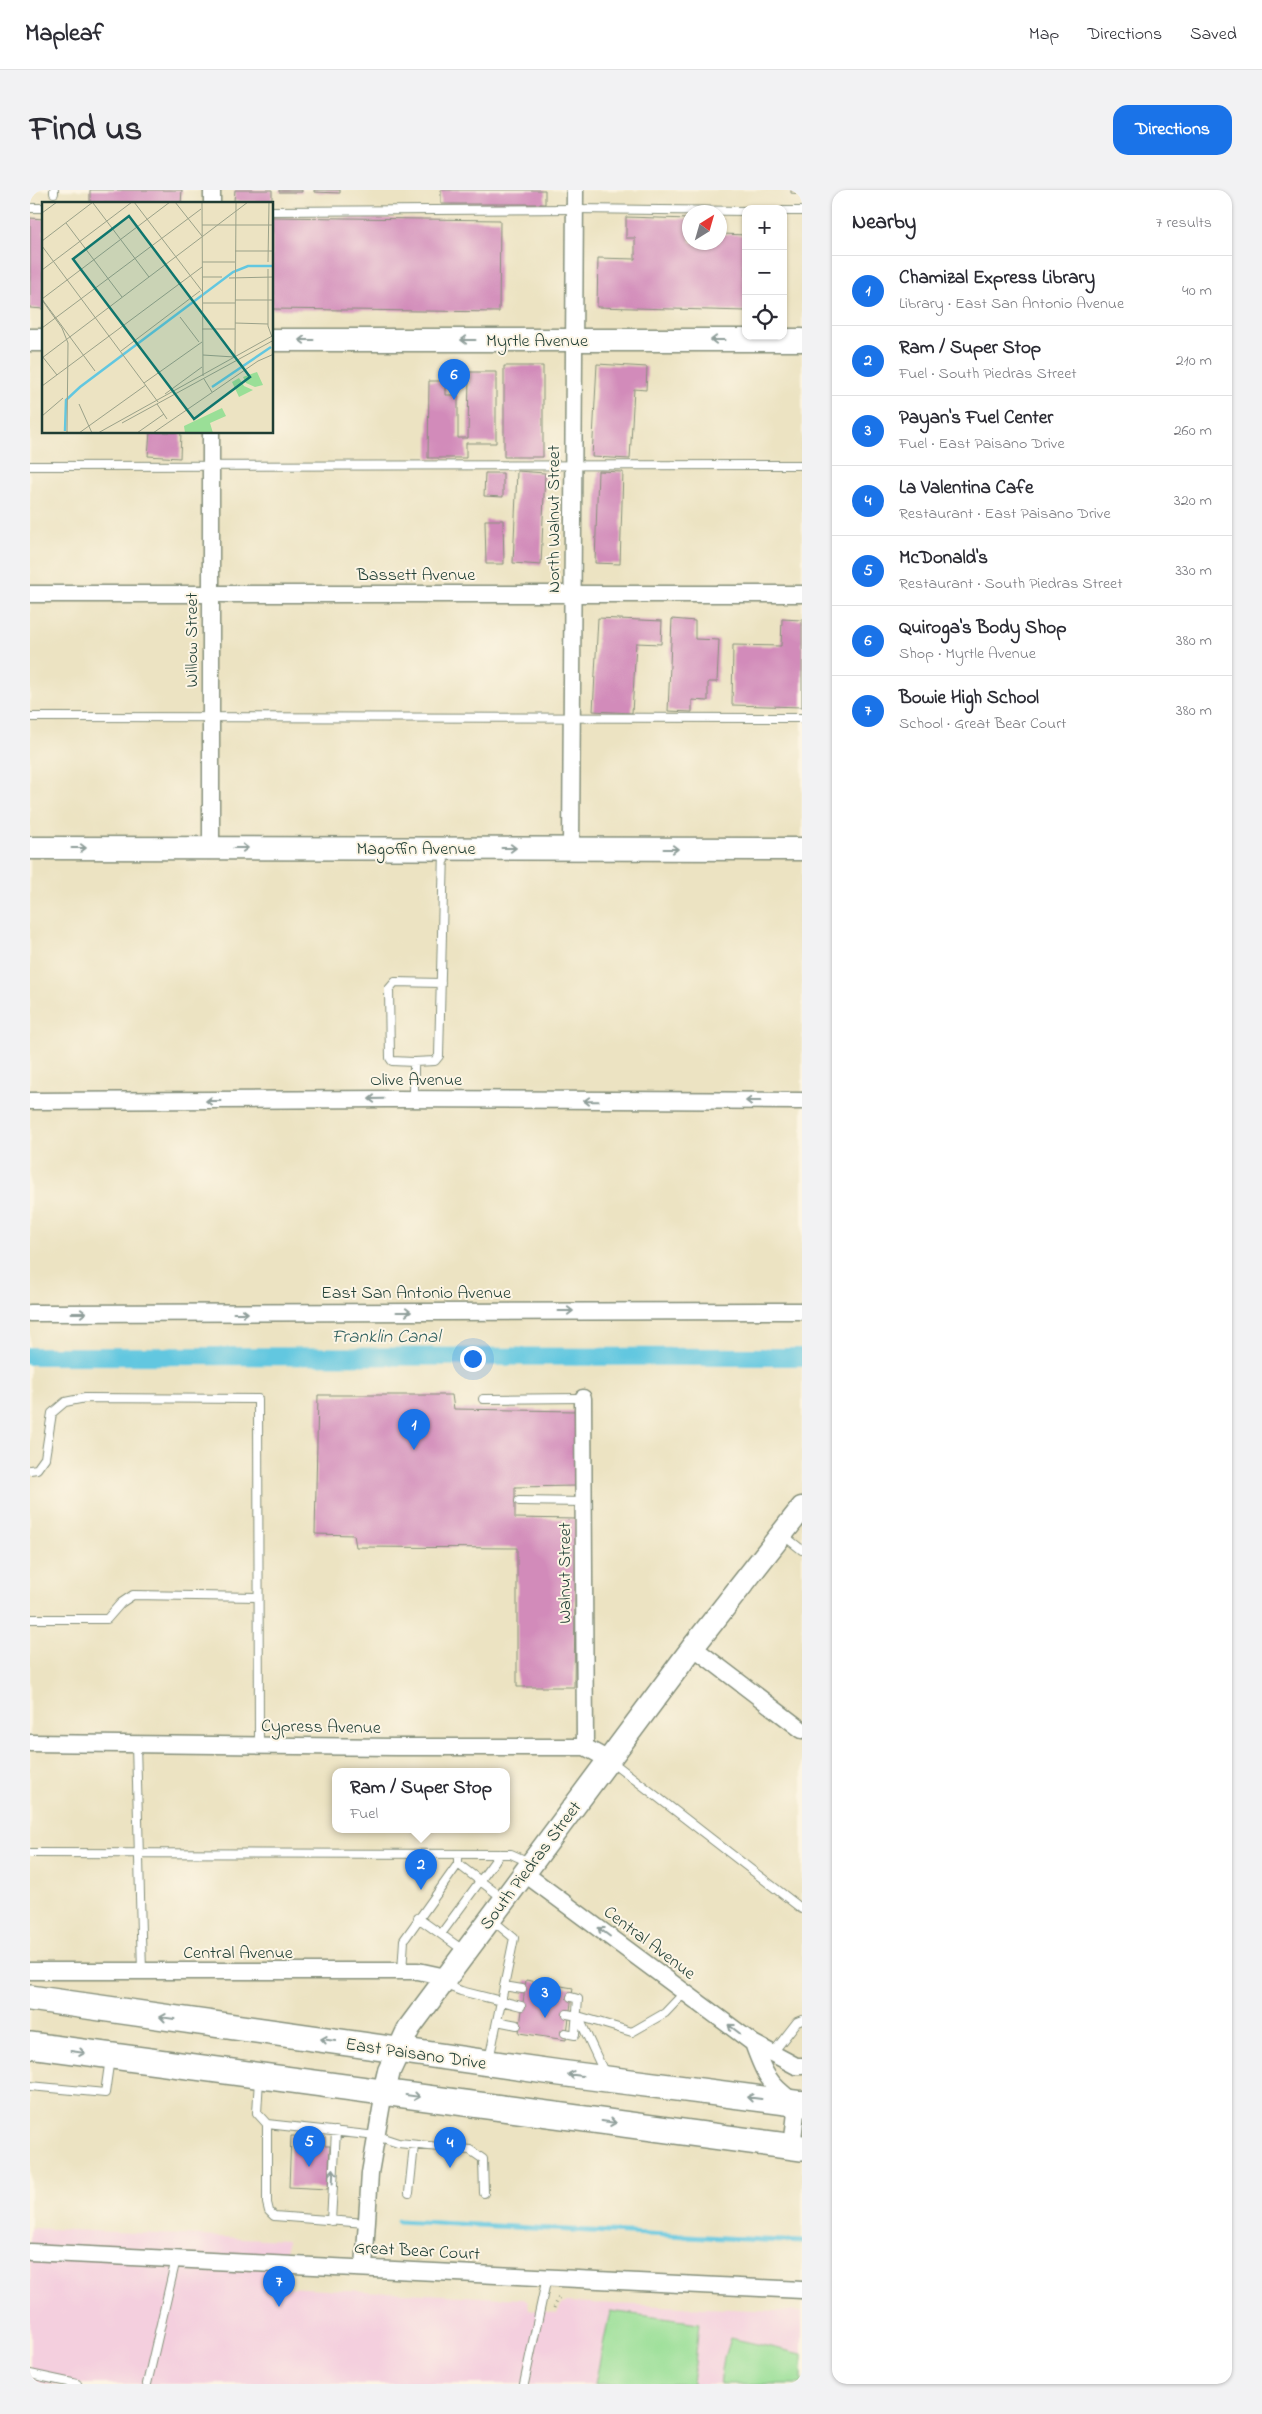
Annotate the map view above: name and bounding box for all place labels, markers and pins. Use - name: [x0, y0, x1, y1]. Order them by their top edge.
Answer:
- pin: 6: [438, 359, 470, 400]
- pin: 1: [398, 1409, 430, 1450]
- pin: 2: [405, 1849, 437, 1890]
- pin: 3: [529, 1977, 561, 2018]
- pin: 5: [293, 2126, 325, 2167]
- pin: 4: [434, 2127, 466, 2168]
- pin: 7: [263, 2266, 295, 2307]

